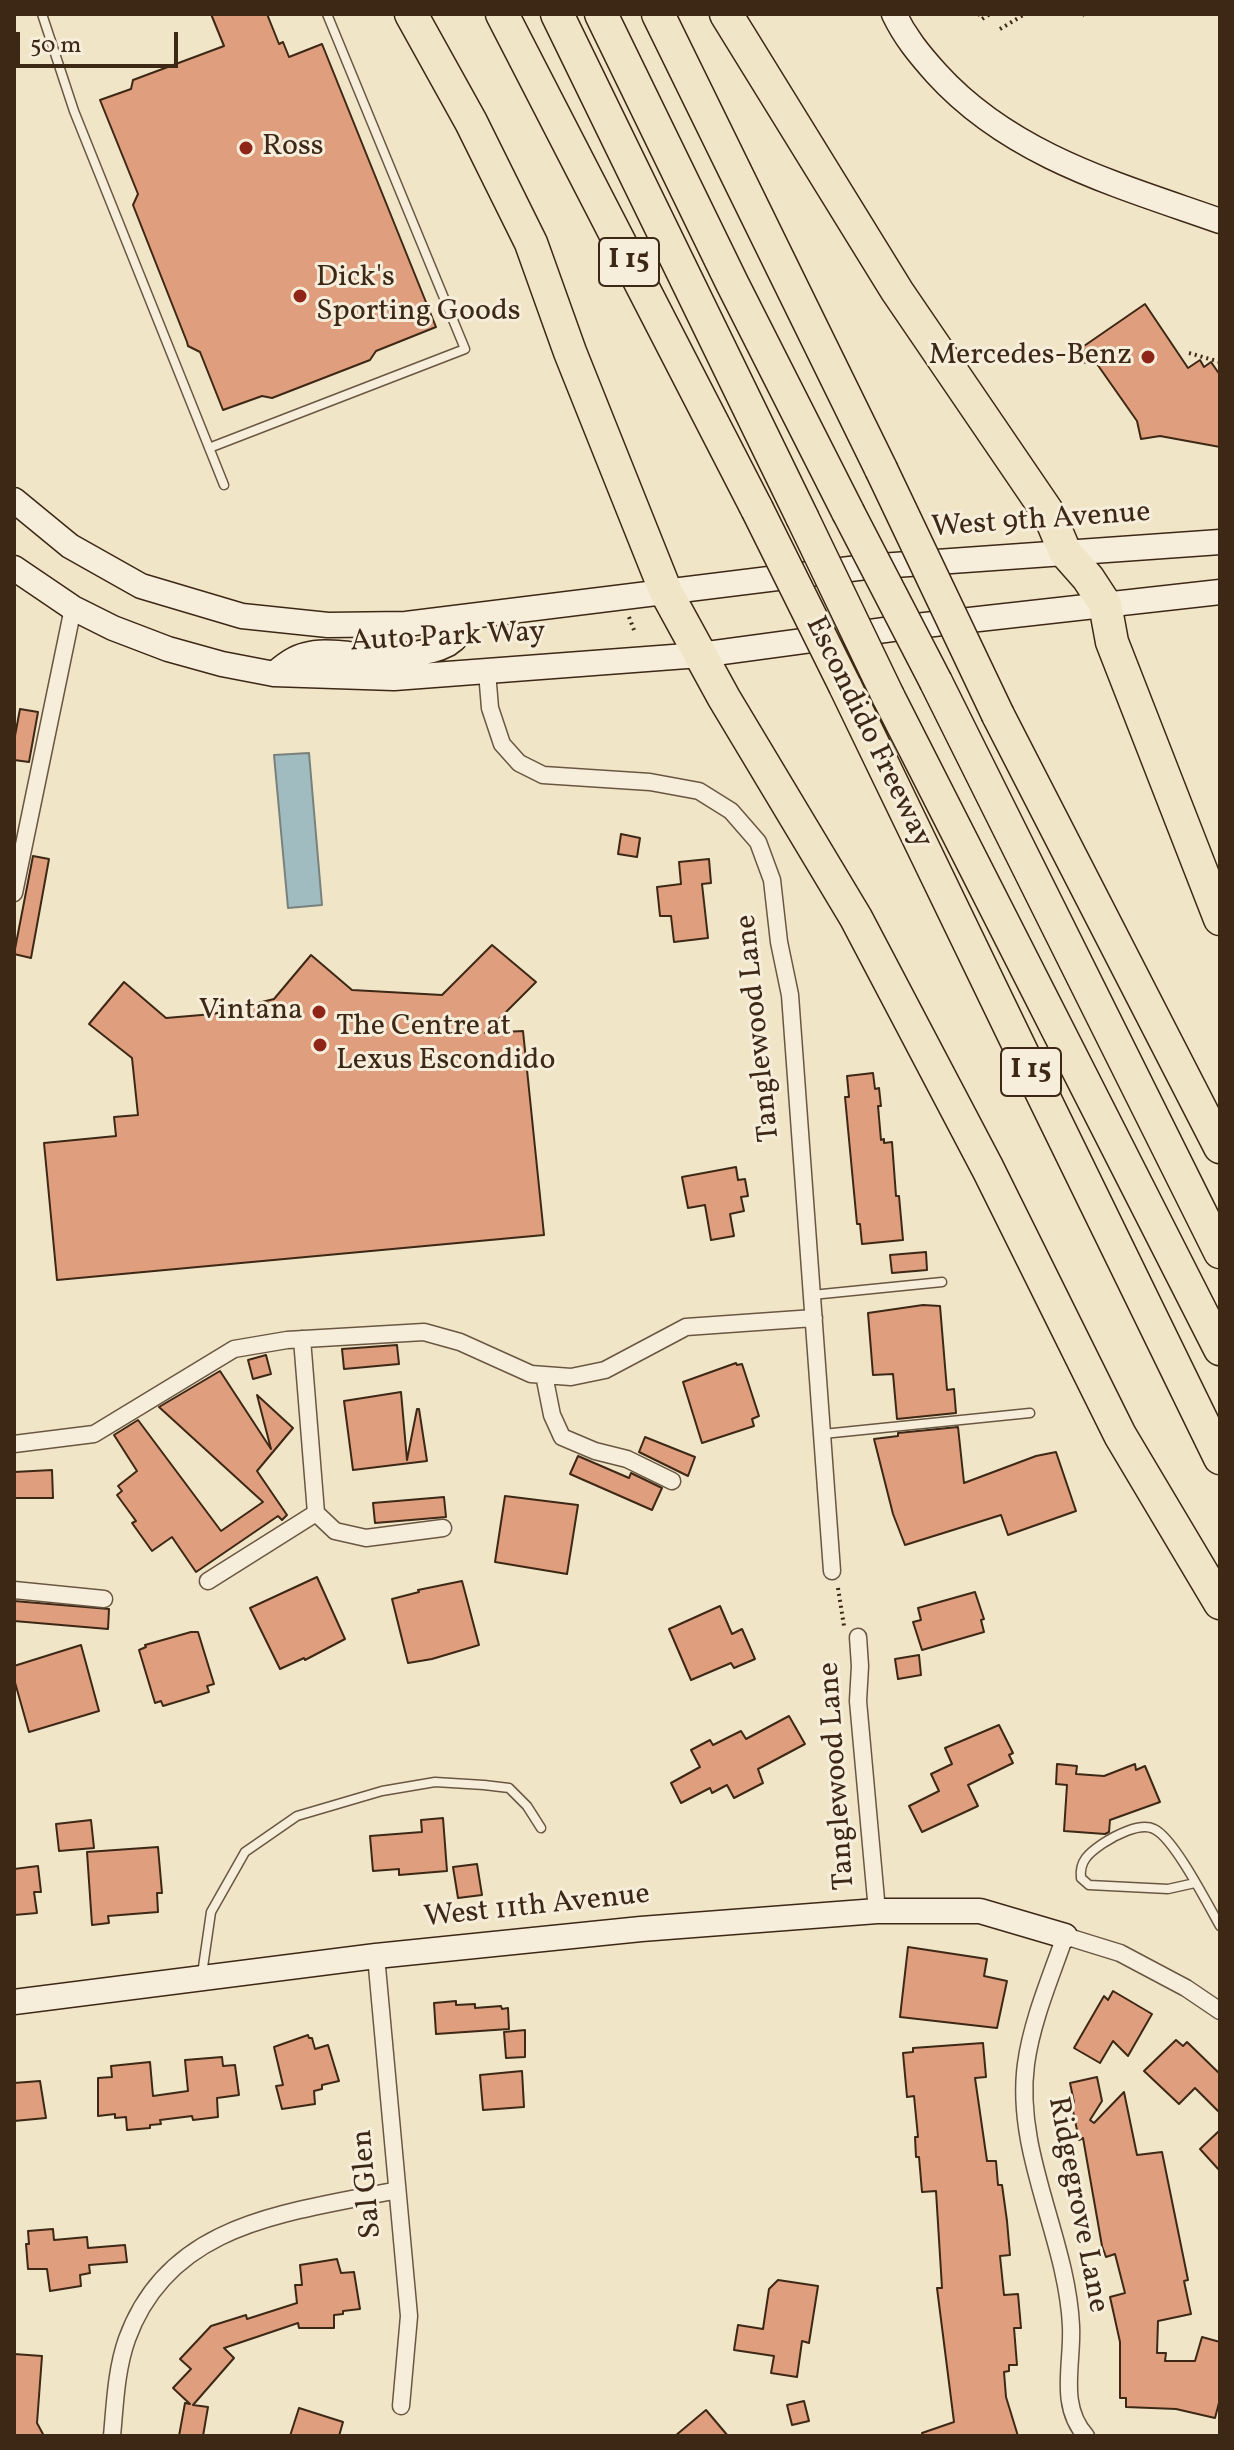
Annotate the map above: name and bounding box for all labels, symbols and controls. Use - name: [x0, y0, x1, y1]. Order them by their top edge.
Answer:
- scale bar: [20, 16, 182, 66]
- text: 50 m: [30, 29, 82, 63]
- place label: Ross: [262, 130, 324, 166]
- marker: Ross: [237, 139, 255, 157]
- road number: I 15: [599, 238, 659, 286]
- place label: Dick's Sporting Goods: [316, 261, 521, 332]
- marker: Dick's Sporting Goods: [291, 287, 309, 305]
- place label: Mercedes-Benz: [929, 339, 1132, 375]
- marker: Mercedes-Benz: [1139, 348, 1157, 366]
- street label: West 9th Avenue: [930, 496, 1152, 548]
- street label: Escondido Freeway: [795, 611, 939, 855]
- street label: Auto Park Way: [350, 616, 546, 662]
- street label: Tanglewood Lane: [730, 913, 790, 1143]
- place label: Vintana: [199, 994, 303, 1030]
- marker: Vintana: [310, 1003, 328, 1021]
- place label: The Centre at Lexus Escondido: [336, 1010, 555, 1080]
- marker: The Centre at Lexus Escondido: [311, 1036, 329, 1054]
- road number: I 15: [1001, 1048, 1061, 1096]
- street label: Tanglewood Lane: [813, 1661, 865, 1891]
- street label: West 11th Avenue: [422, 1878, 652, 1938]
- street label: Ridgegrove Lane: [1037, 2094, 1115, 2316]
- street label: Sal Glen: [346, 2128, 392, 2240]

